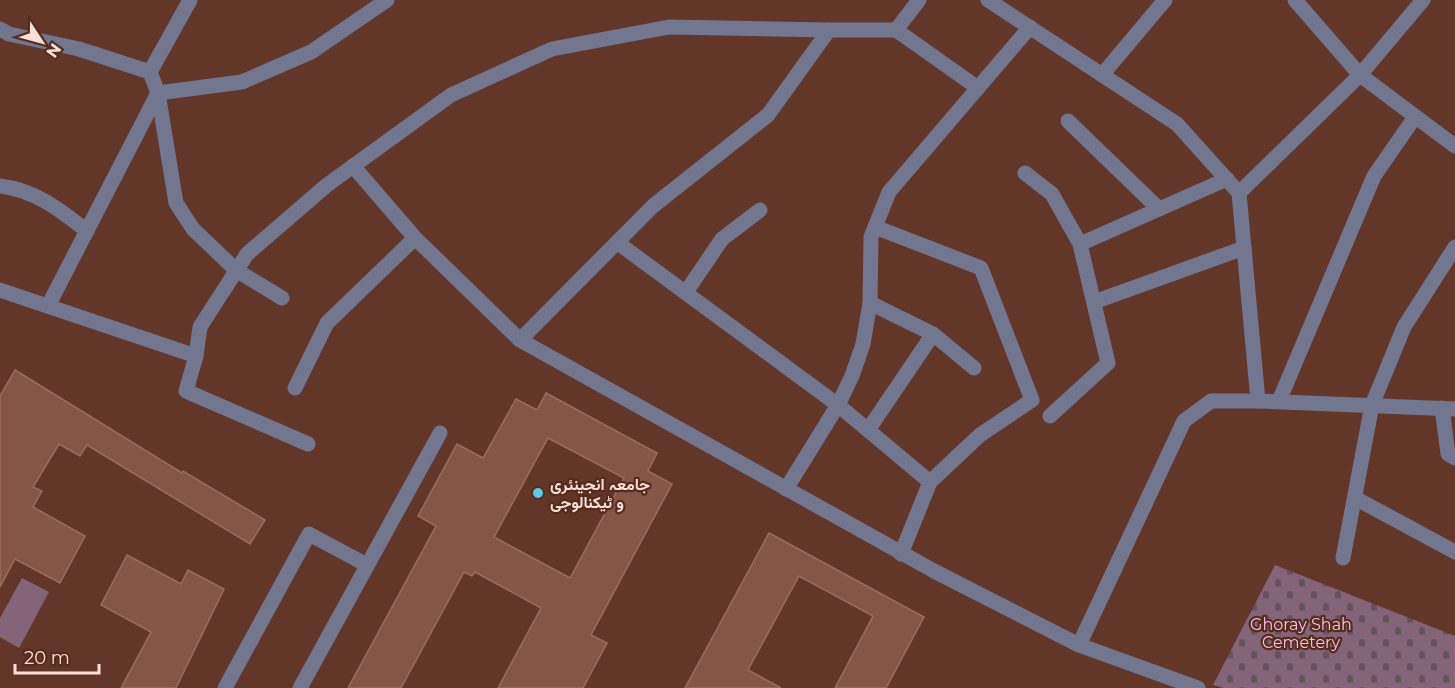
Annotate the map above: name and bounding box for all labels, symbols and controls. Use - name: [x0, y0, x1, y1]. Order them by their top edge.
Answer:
- north arrow: [12, 12, 72, 72]
- text: N: [42, 40, 65, 61]
- place label: جامعہ انجینئری و ٹیکنالوجی: [550, 475, 650, 513]
- marker: جامعہ انجینئری و ٹیکنالوجی: [531, 486, 545, 500]
- park label: Ghoray Shah Cemetery: [1250, 615, 1352, 652]
- scale bar: [15, 637, 99, 675]
- text: 20 m: [24, 647, 70, 669]

